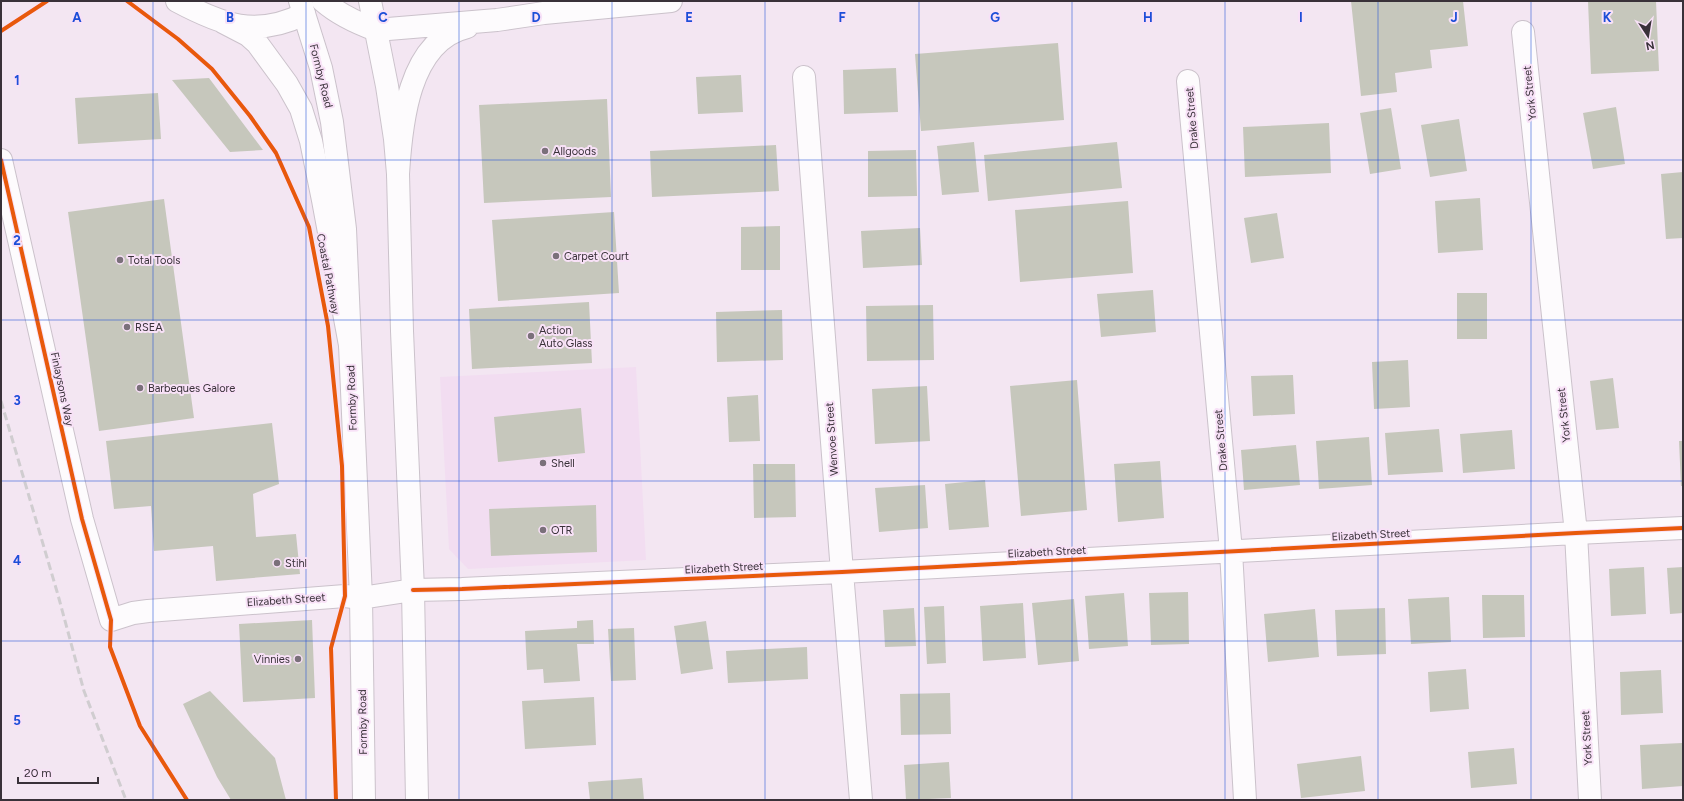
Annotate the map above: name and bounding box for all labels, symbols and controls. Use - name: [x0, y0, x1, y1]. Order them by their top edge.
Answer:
- text: A: [72, 10, 82, 25]
- text: B: [226, 10, 234, 25]
- text: C: [378, 10, 388, 25]
- text: D: [531, 10, 541, 25]
- text: E: [685, 10, 693, 25]
- text: F: [838, 10, 846, 25]
- text: G: [990, 10, 1000, 25]
- text: H: [1143, 10, 1153, 25]
- text: I: [1299, 10, 1303, 25]
- text: J: [1450, 10, 1458, 25]
- text: K: [1603, 10, 1612, 25]
- north arrow: [1628, 16, 1668, 56]
- text: N: [1644, 38, 1655, 53]
- street label: Formby Road: [307, 43, 335, 109]
- street label: York Street: [1521, 65, 1539, 121]
- text: 1: [14, 73, 20, 88]
- street label: Drake Street: [1183, 87, 1201, 149]
- place label: Allgoods: [553, 145, 596, 158]
- marker: Allgoods: [540, 146, 550, 156]
- text: 2: [13, 233, 21, 248]
- street label: Coastal Pathway: [314, 233, 342, 316]
- place label: Carpet Court: [564, 250, 629, 263]
- marker: Carpet Court: [551, 251, 561, 261]
- place label: Total Tools: [128, 254, 180, 267]
- marker: Total Tools: [115, 255, 125, 265]
- place label: RSEA: [135, 321, 163, 334]
- marker: RSEA: [122, 322, 132, 332]
- place label: Action Auto Glass: [539, 324, 592, 350]
- marker: Action Auto Glass: [526, 331, 536, 341]
- street label: Finlaysons Way: [48, 351, 76, 427]
- street label: Formby Road: [344, 365, 360, 431]
- place label: Barbeques Galore: [148, 382, 235, 395]
- marker: Barbeques Galore: [135, 383, 145, 393]
- street label: York Street: [1555, 387, 1573, 443]
- text: 3: [13, 393, 21, 408]
- street label: Wenvoe Street: [823, 402, 841, 476]
- street label: Drake Street: [1212, 409, 1230, 471]
- place label: Shell: [551, 457, 575, 470]
- marker: Shell: [538, 458, 548, 468]
- place label: OTR: [551, 524, 573, 537]
- marker: OTR: [538, 525, 548, 535]
- street label: Elizabeth Street: [1331, 526, 1411, 544]
- street label: Elizabeth Street: [1007, 543, 1087, 561]
- text: 4: [13, 553, 21, 568]
- place label: Stihl: [285, 557, 307, 570]
- marker: Stihl: [272, 558, 282, 568]
- street label: Elizabeth Street: [684, 559, 764, 577]
- street label: Elizabeth Street: [246, 591, 326, 609]
- place label: Vinnies: [254, 653, 290, 666]
- marker: Vinnies: [293, 654, 303, 664]
- street label: Formby Road: [356, 689, 370, 755]
- street label: York Street: [1579, 710, 1595, 766]
- text: 5: [13, 713, 21, 728]
- scale bar: [18, 759, 98, 785]
- text: 20 m: [24, 766, 52, 780]

